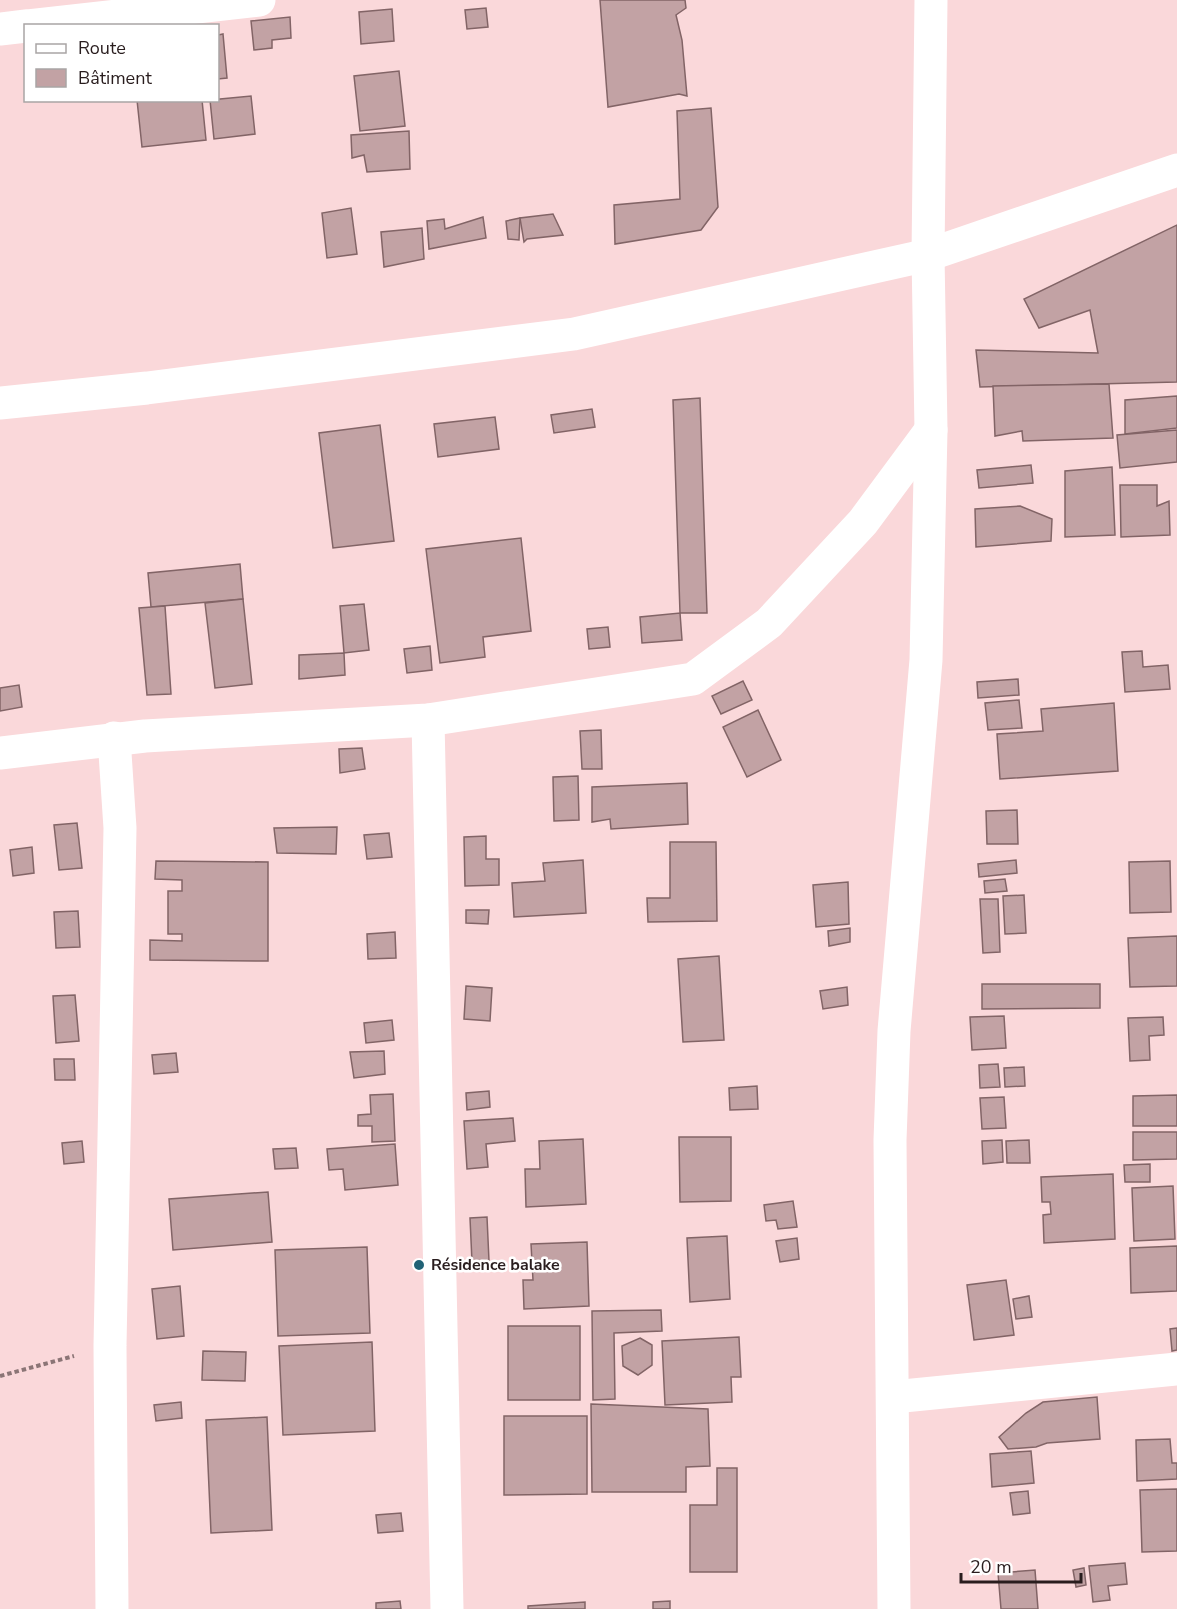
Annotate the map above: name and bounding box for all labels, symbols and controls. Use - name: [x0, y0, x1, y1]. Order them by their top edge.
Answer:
- legend: [24, 24, 219, 102]
- text: Route: [78, 36, 126, 60]
- text: Bâtiment: [78, 66, 152, 90]
- place label: Résidence balake: [431, 1254, 560, 1276]
- marker: Résidence balake: [412, 1258, 426, 1272]
- scale bar: [961, 1546, 1081, 1584]
- text: 20 m: [970, 1555, 1012, 1579]

